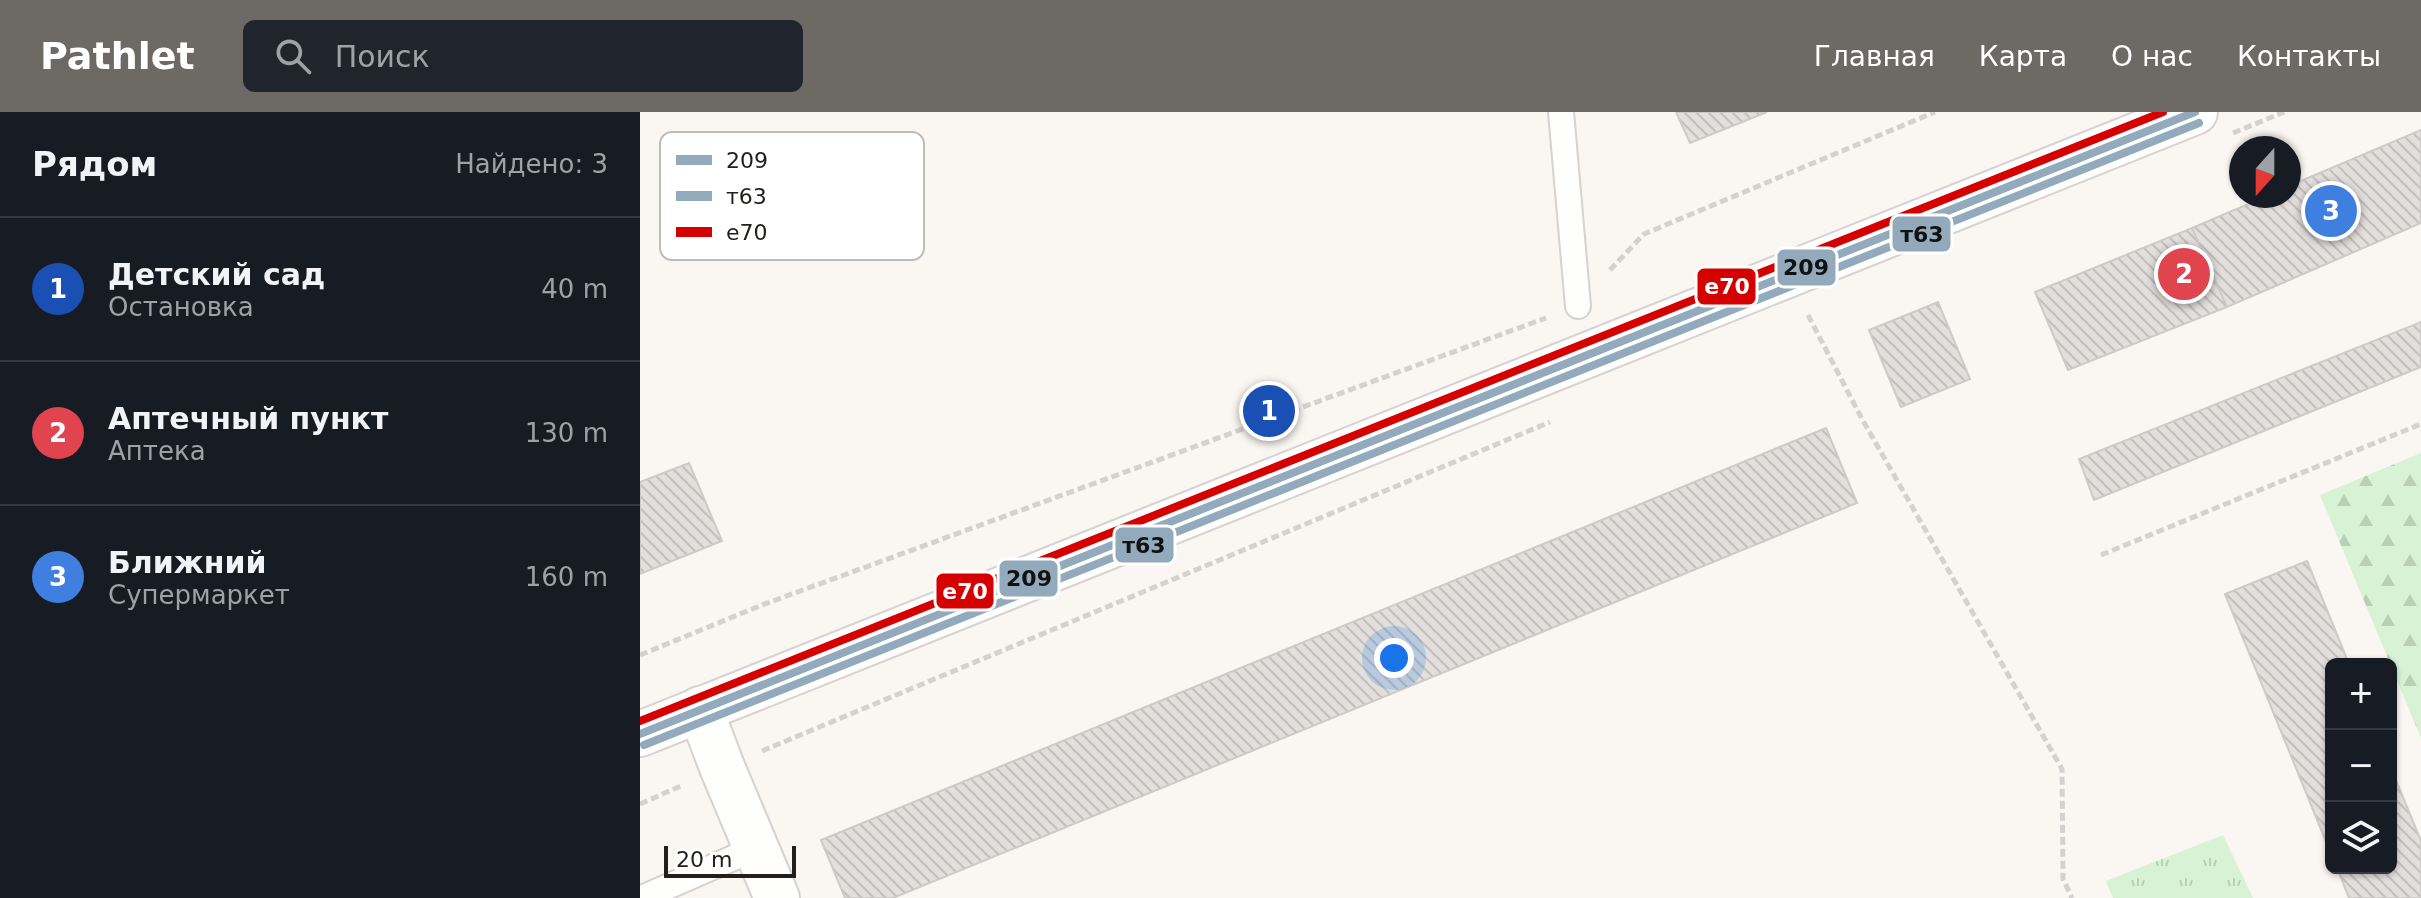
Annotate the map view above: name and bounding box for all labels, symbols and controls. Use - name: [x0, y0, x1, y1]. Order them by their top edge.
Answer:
- search box: [243, 20, 803, 92]
- text: Pathlet: [40, 34, 195, 78]
- icon: search: [271, 34, 315, 78]
- text: Поиск: [335, 39, 430, 74]
- text: Главная: [1814, 40, 1935, 73]
- text: Карта: [1979, 40, 2067, 73]
- text: О нас: [2111, 40, 2193, 73]
- text: Контакты: [2237, 40, 2381, 73]
- legend: [660, 132, 924, 260]
- north arrow: [2229, 136, 2301, 208]
- text: Рядом: [32, 144, 157, 184]
- text: 209: [726, 148, 768, 173]
- text: Найдено: 3: [455, 149, 608, 179]
- pin: 3: [2305, 181, 2357, 241]
- text: т63: [726, 184, 767, 209]
- line badge: т63: [1891, 215, 1952, 253]
- text: е70: [726, 220, 768, 245]
- text: т63: [1900, 222, 1944, 247]
- pin: 2: [2158, 244, 2210, 304]
- line badge: 209: [1776, 248, 1837, 287]
- text: 209: [1783, 255, 1829, 280]
- text: Детский сад: [108, 257, 325, 292]
- line badge: е70: [1696, 267, 1757, 306]
- text: 1: [49, 274, 67, 304]
- text: 40 m: [541, 274, 608, 304]
- text: е70: [1704, 274, 1750, 299]
- text: Остановка: [108, 292, 254, 322]
- pin: 1: [1243, 381, 1295, 441]
- text: Аптечный пункт: [108, 401, 388, 436]
- text: 2: [49, 418, 67, 448]
- text: 130 m: [525, 418, 608, 448]
- text: Аптека: [108, 436, 206, 466]
- line badge: т63: [1114, 526, 1175, 564]
- text: т63: [1122, 533, 1166, 558]
- text: Ближний: [108, 545, 266, 580]
- line badge: 209: [998, 559, 1059, 598]
- text: 3: [49, 562, 67, 592]
- text: 160 m: [525, 562, 608, 592]
- text: 209: [1006, 566, 1052, 591]
- line badge: е70: [935, 572, 995, 610]
- text: е70: [942, 579, 988, 604]
- text: Супермаркет: [108, 580, 290, 610]
- your location: [1374, 638, 1414, 678]
- map controls: [2325, 658, 2397, 874]
- button: +: [2325, 658, 2397, 730]
- button: −: [2325, 730, 2397, 802]
- button: layers: [2325, 802, 2397, 874]
- scale bar: [664, 842, 796, 878]
- text: 20 m: [676, 847, 732, 872]

